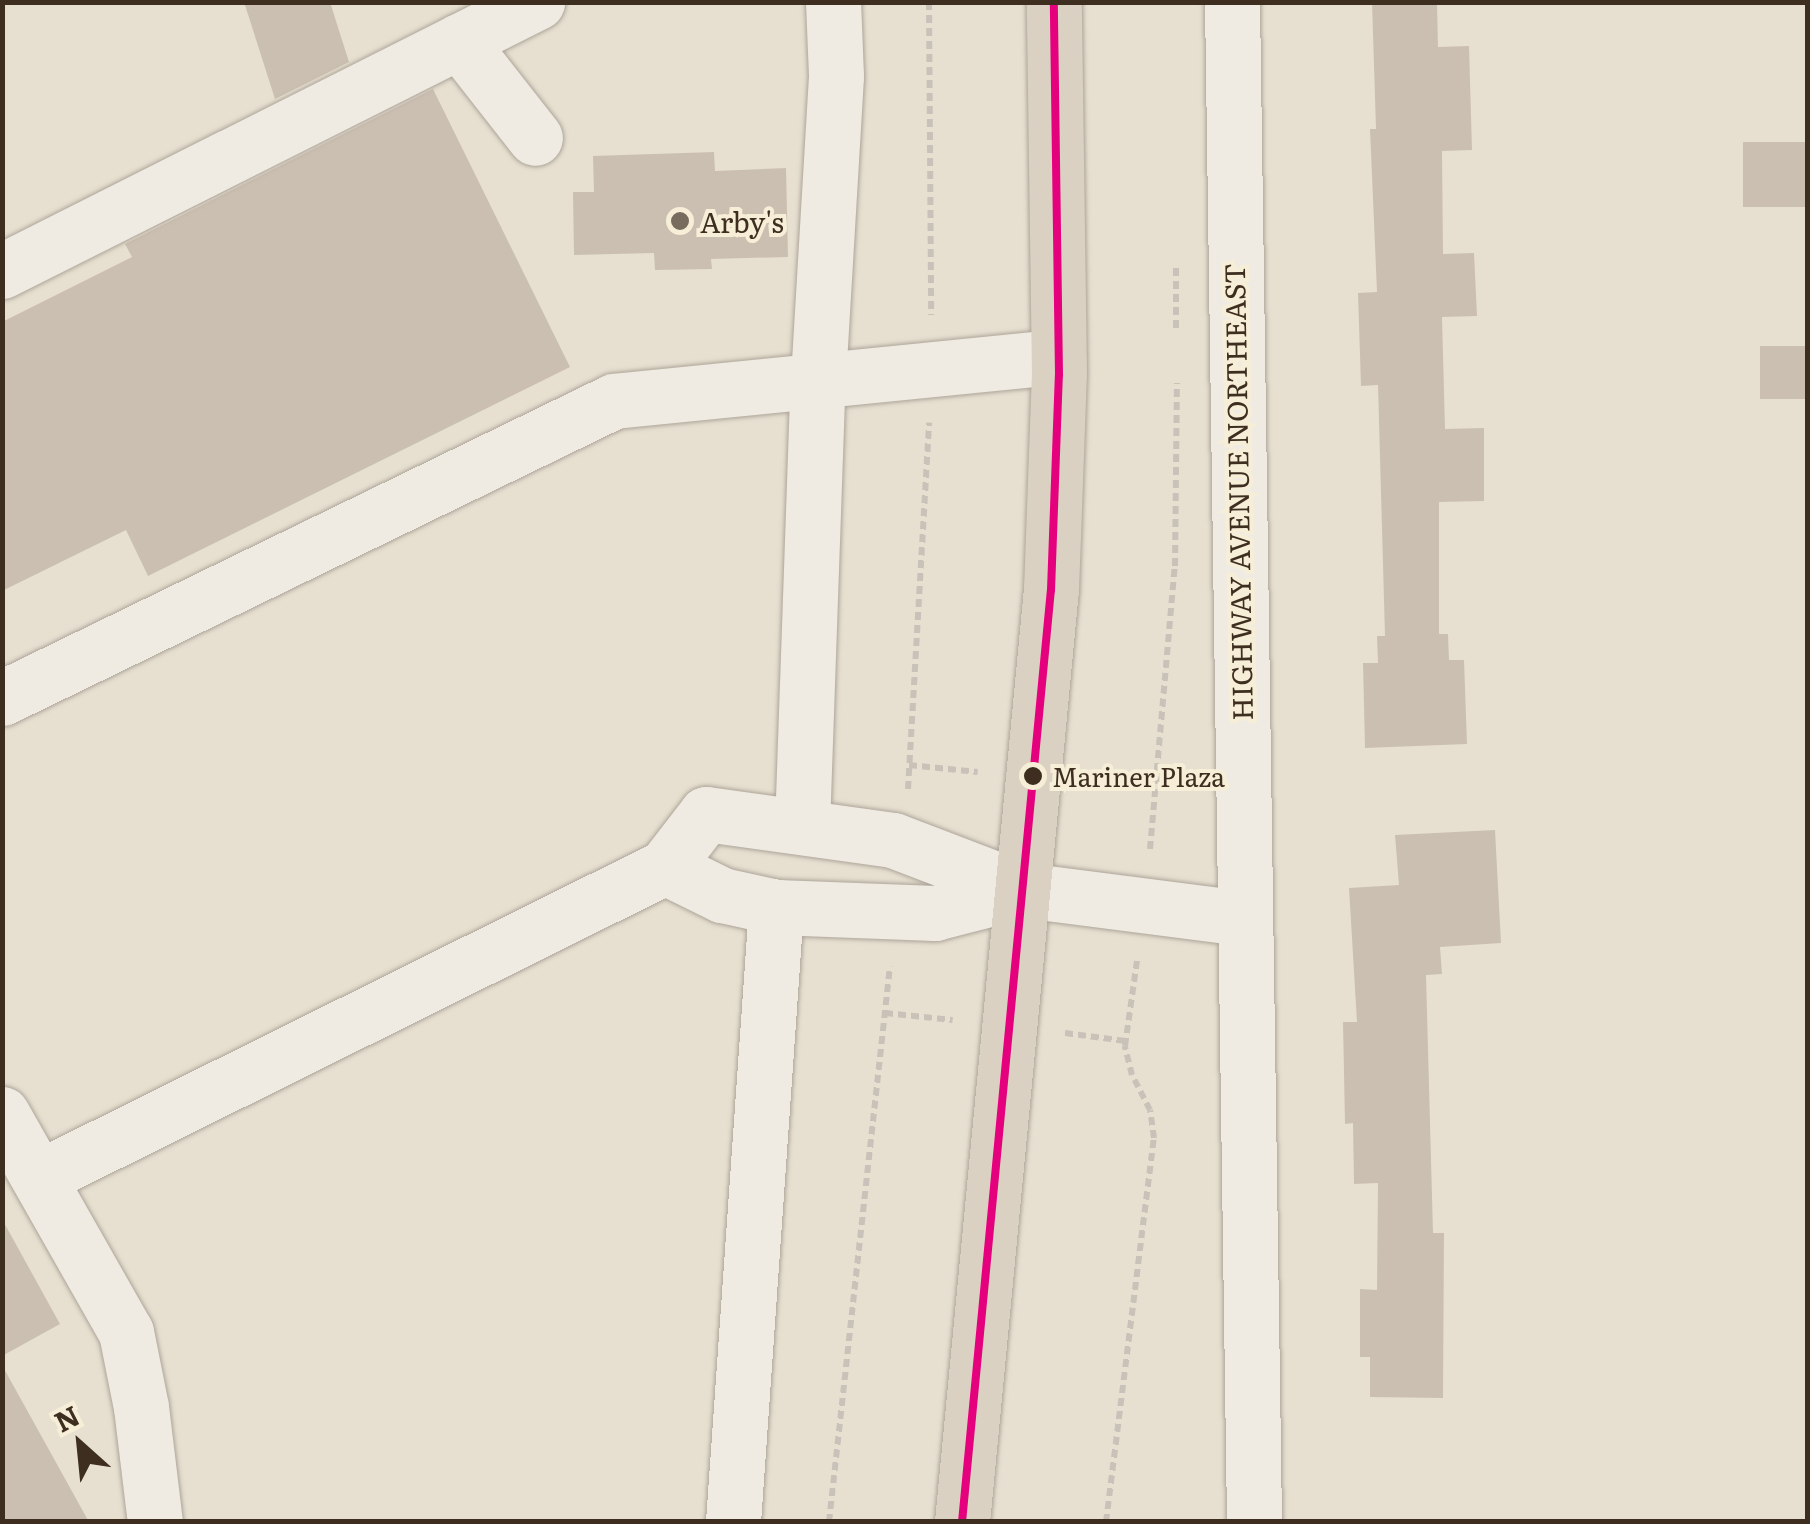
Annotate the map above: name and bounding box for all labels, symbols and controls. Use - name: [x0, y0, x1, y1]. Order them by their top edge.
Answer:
- place label: Arby's: [700, 204, 784, 238]
- marker: Arby's: [669, 210, 691, 232]
- street label: HIGHWAY AVENUE NORTHEAST: [1216, 263, 1258, 721]
- place label: Mariner Plaza: [1052, 760, 1225, 792]
- marker: Mariner Plaza: [1023, 766, 1043, 786]
- text: N: [46, 1393, 86, 1441]
- north arrow: [30, 1394, 130, 1494]

